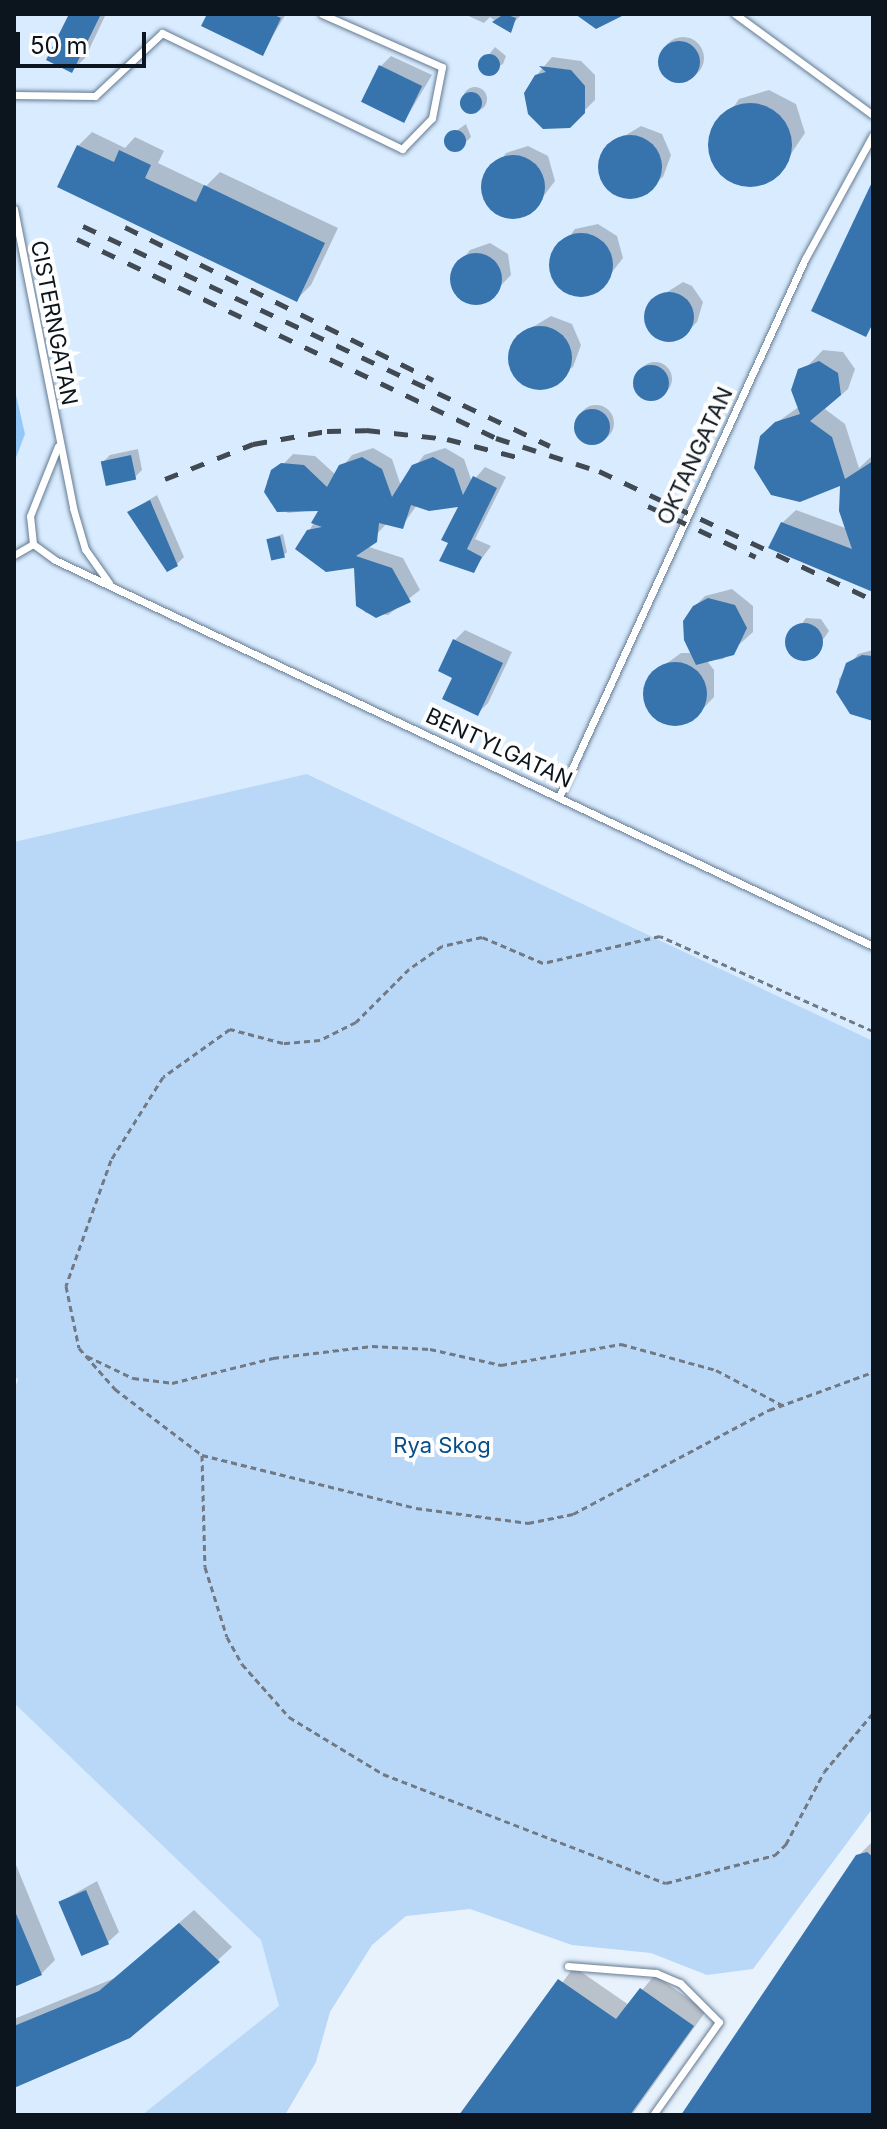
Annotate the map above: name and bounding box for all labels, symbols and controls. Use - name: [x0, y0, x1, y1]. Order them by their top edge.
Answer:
- scale bar: [20, 16, 150, 66]
- text: 50 m: [30, 31, 88, 60]
- street label: CISTERNGATAN: [25, 238, 83, 408]
- street label: OKTANGATAN: [652, 383, 738, 529]
- street label: BENTYLGATAN: [421, 702, 577, 794]
- park label: Rya Skog: [393, 1433, 491, 1459]

